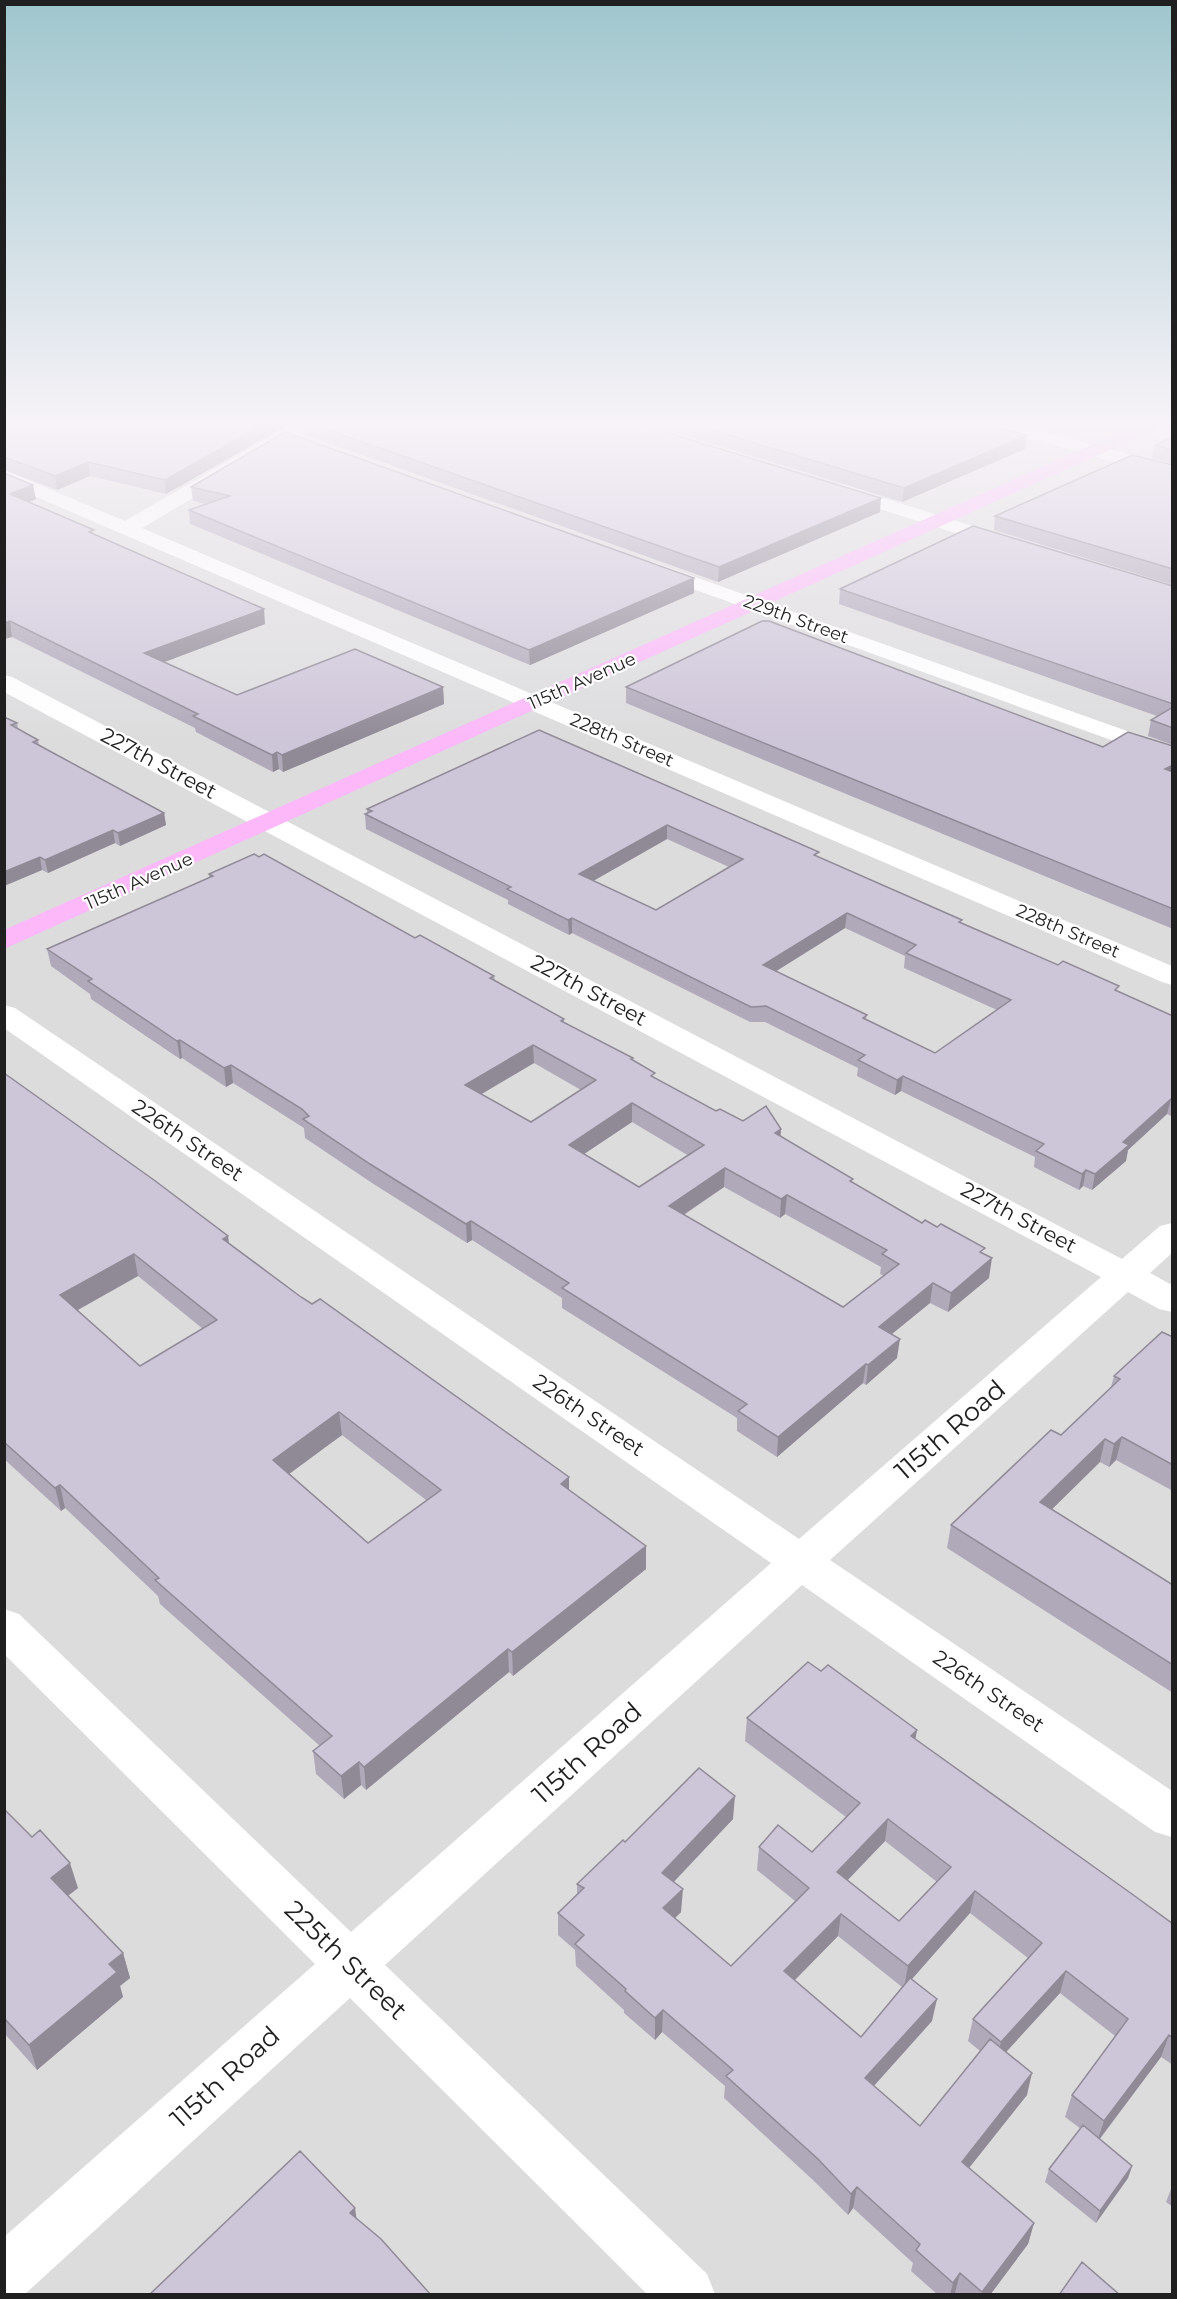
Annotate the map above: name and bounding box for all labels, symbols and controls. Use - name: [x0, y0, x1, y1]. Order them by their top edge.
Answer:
- street label: 229th Street: [740, 590, 852, 648]
- street label: 115th Avenue: [525, 647, 639, 714]
- street label: 228th Street: [567, 708, 677, 772]
- street label: 227th Street: [97, 722, 221, 804]
- street label: 115th Avenue: [82, 847, 196, 914]
- street label: 228th Street: [1013, 899, 1123, 963]
- street label: 227th Street: [527, 949, 651, 1031]
- street label: 226th Street: [128, 1094, 248, 1186]
- street label: 227th Street: [957, 1176, 1081, 1258]
- street label: 226th Street: [529, 1369, 649, 1461]
- street label: 115th Road: [888, 1373, 1012, 1487]
- street label: 226th Street: [929, 1645, 1049, 1737]
- street label: 115th Road: [526, 1695, 648, 1811]
- street label: 225th Street: [278, 1894, 414, 2026]
- street label: 115th Road: [164, 2019, 286, 2135]

